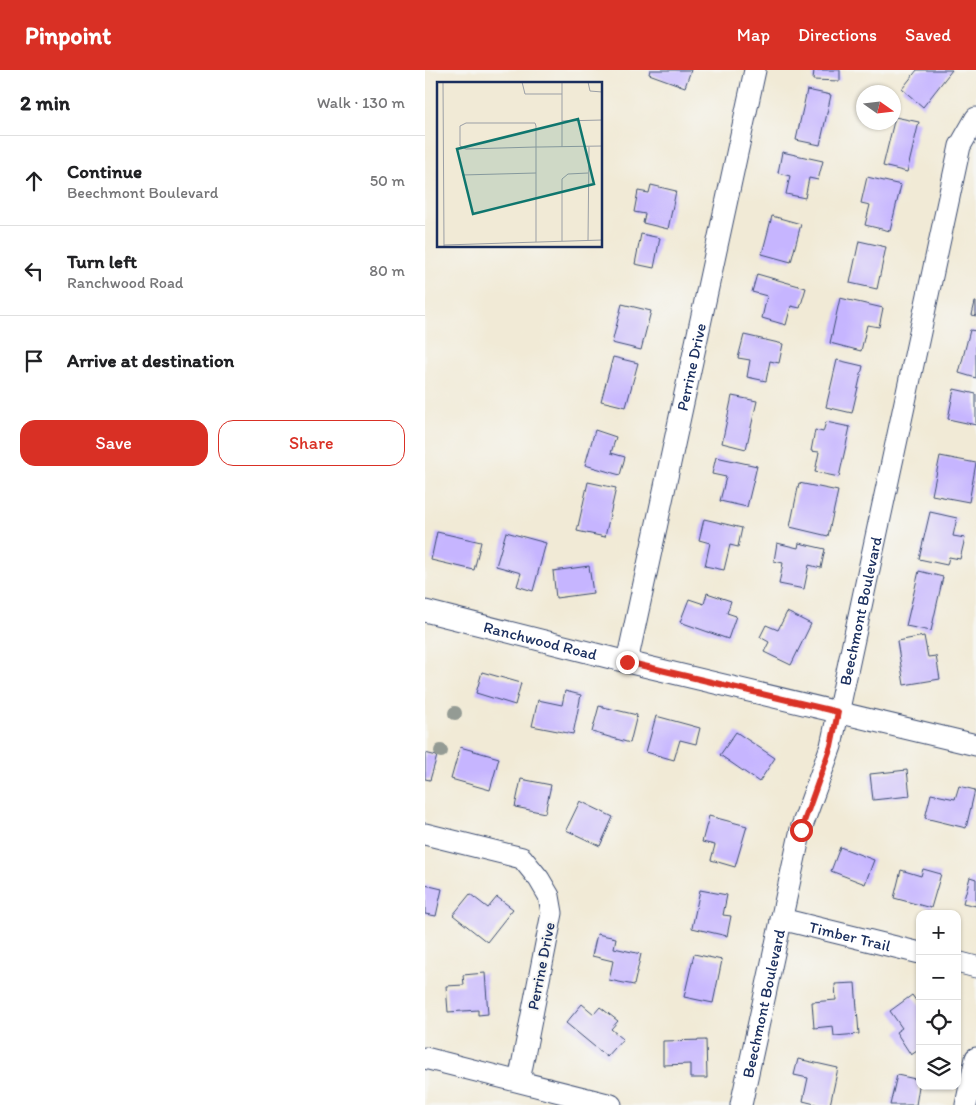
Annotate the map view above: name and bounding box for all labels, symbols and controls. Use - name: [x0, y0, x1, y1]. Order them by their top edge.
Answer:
- text: Pinpoint: [25, 21, 111, 50]
- text: Map: [737, 24, 770, 46]
- text: Directions: [798, 24, 877, 46]
- text: Saved: [905, 24, 951, 46]
- inset map: [437, 82, 603, 248]
- north arrow: [856, 85, 901, 130]
- text: 2 min: [20, 90, 70, 115]
- text: Walk · 130 m: [317, 93, 405, 112]
- text: Continue: [67, 160, 142, 183]
- icon: ahead: [20, 167, 48, 195]
- text: 50 m: [370, 171, 405, 190]
- text: Beechmont Boulevard: [67, 183, 218, 202]
- text: Turn left: [67, 250, 137, 273]
- icon: left: [20, 257, 48, 285]
- text: 80 m: [369, 261, 405, 280]
- text: Ranchwood Road: [67, 273, 183, 292]
- street label: Perrine Drive: [672, 321, 710, 412]
- icon: arrive: [20, 347, 48, 375]
- text: Arrive at destination: [67, 349, 234, 372]
- button: Save: [20, 420, 208, 466]
- button: Share: [218, 420, 405, 466]
- street label: Beechmont Boulevard: [835, 534, 885, 687]
- street label: Ranchwood Road: [482, 617, 600, 664]
- route end: [616, 651, 639, 674]
- route start: [790, 819, 813, 842]
- map controls: [916, 910, 961, 1090]
- button: +: [916, 910, 961, 955]
- street label: Timber Trail: [807, 917, 893, 955]
- street label: Perrine Drive: [523, 920, 559, 1012]
- street label: Beechmont Boulevard: [738, 927, 789, 1079]
- button: −: [916, 955, 961, 1000]
- button: locate: [916, 1000, 961, 1045]
- button: layers: [916, 1045, 961, 1090]

